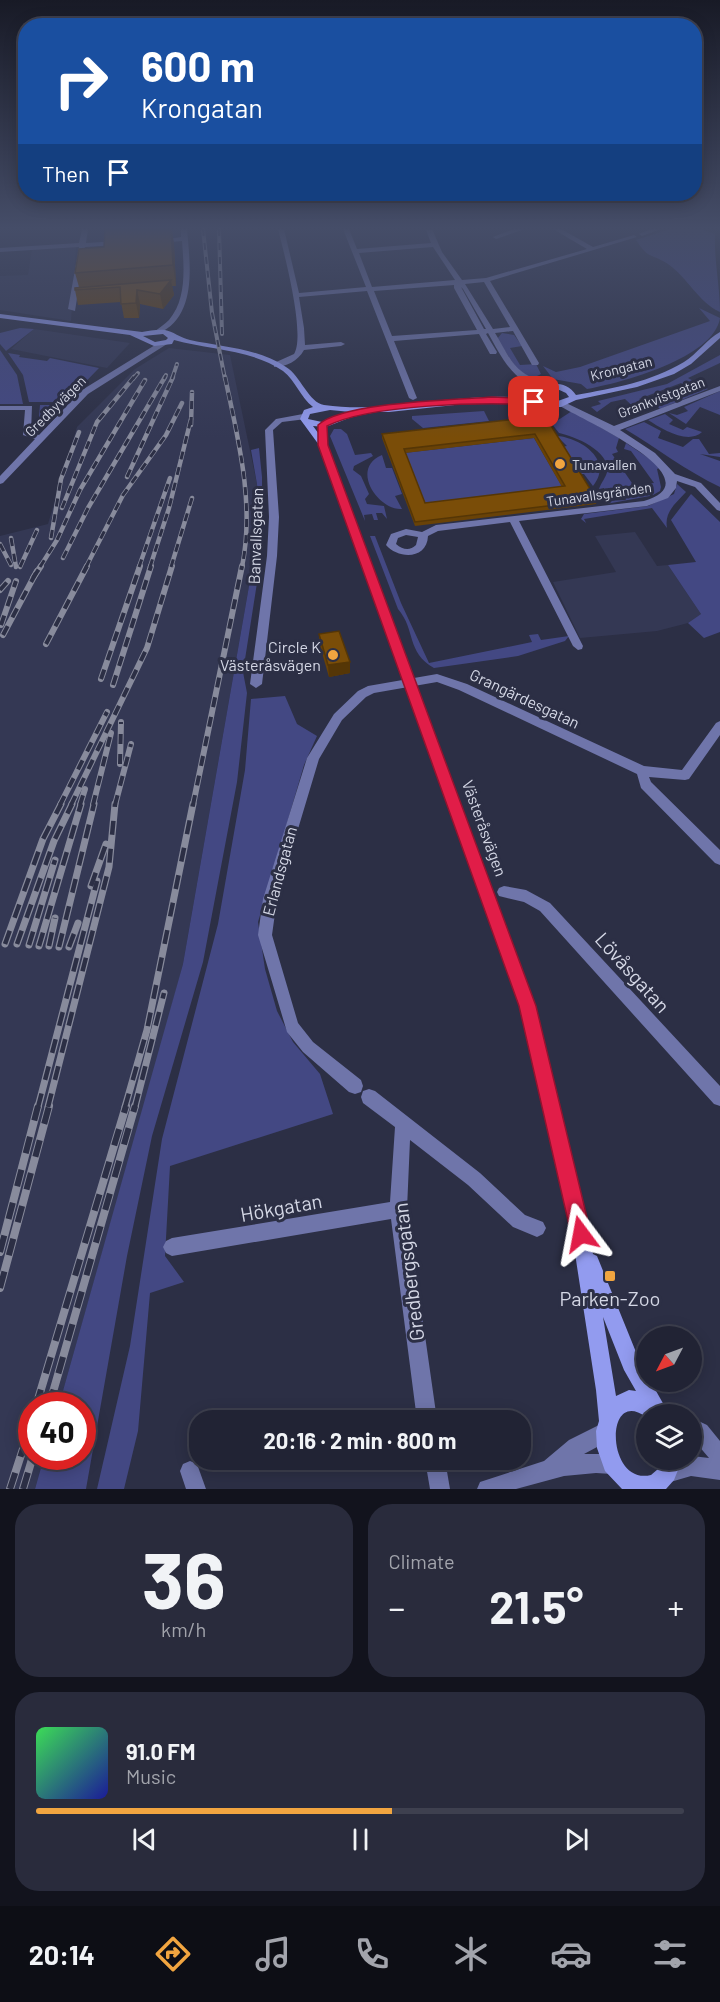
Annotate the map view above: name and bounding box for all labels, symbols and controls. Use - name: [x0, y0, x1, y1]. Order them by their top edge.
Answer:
- text: 600 m: [141, 40, 255, 90]
- icon: right: [42, 42, 120, 120]
- text: Krongatan: [141, 91, 263, 123]
- icon: arrive: [102, 156, 135, 189]
- text: Then: [42, 160, 90, 186]
- street label: Krongatan: [588, 352, 654, 384]
- street label: Gredbyvägen: [21, 372, 89, 440]
- street label: Grankvistgatan: [615, 373, 707, 421]
- pin: [508, 376, 559, 427]
- icon: arrive: [517, 385, 550, 418]
- place label: Tunavallen: [572, 456, 637, 473]
- marker: Tunavallen: [553, 457, 567, 471]
- street label: Tunavallsgränden: [545, 478, 653, 510]
- street label: Banvallsgatan: [244, 487, 266, 585]
- place label: Circle K Västeråsvägen: [220, 637, 321, 674]
- marker: Circle K Västeråsvägen: [326, 648, 340, 662]
- street label: Grangärdesgatan: [467, 664, 583, 732]
- street label: Västeråsvägen: [459, 777, 511, 879]
- street label: Erlandsgatan: [258, 824, 300, 918]
- street label: Lövåsgatan: [591, 927, 675, 1017]
- street label: Hökgatan: [238, 1188, 324, 1226]
- street label: Gredbergsgatan: [388, 1202, 428, 1342]
- position arrow: [549, 1202, 613, 1266]
- marker: Parken-Zoo: [603, 1269, 617, 1283]
- place label: Parken-Zoo: [560, 1286, 660, 1310]
- north arrow: [636, 1326, 702, 1392]
- map controls: [636, 1326, 702, 1470]
- speed limit sign: 40: [18, 1392, 96, 1470]
- button: layers: [636, 1404, 702, 1470]
- text: 20:16 · 2 min · 800 m: [264, 1427, 456, 1453]
- text: 36: [142, 1531, 226, 1625]
- text: Climate: [389, 1549, 455, 1573]
- text: 21.5°: [489, 1579, 583, 1633]
- text: −: [389, 1587, 405, 1627]
- text: +: [668, 1587, 684, 1627]
- text: km/h: [161, 1617, 206, 1641]
- text: 91.0 FM: [126, 1738, 195, 1764]
- text: Music: [126, 1764, 176, 1788]
- icon: previous: [128, 1823, 161, 1856]
- icon: pause: [344, 1823, 377, 1856]
- icon: next: [560, 1823, 593, 1856]
- icon: directions: [152, 1933, 194, 1975]
- icon: music: [252, 1933, 294, 1975]
- icon: phone: [351, 1933, 393, 1975]
- icon: climate: [450, 1933, 492, 1975]
- icon: car: [550, 1933, 592, 1975]
- icon: filters: [649, 1933, 691, 1975]
- text: 20:14: [29, 1938, 95, 1970]

